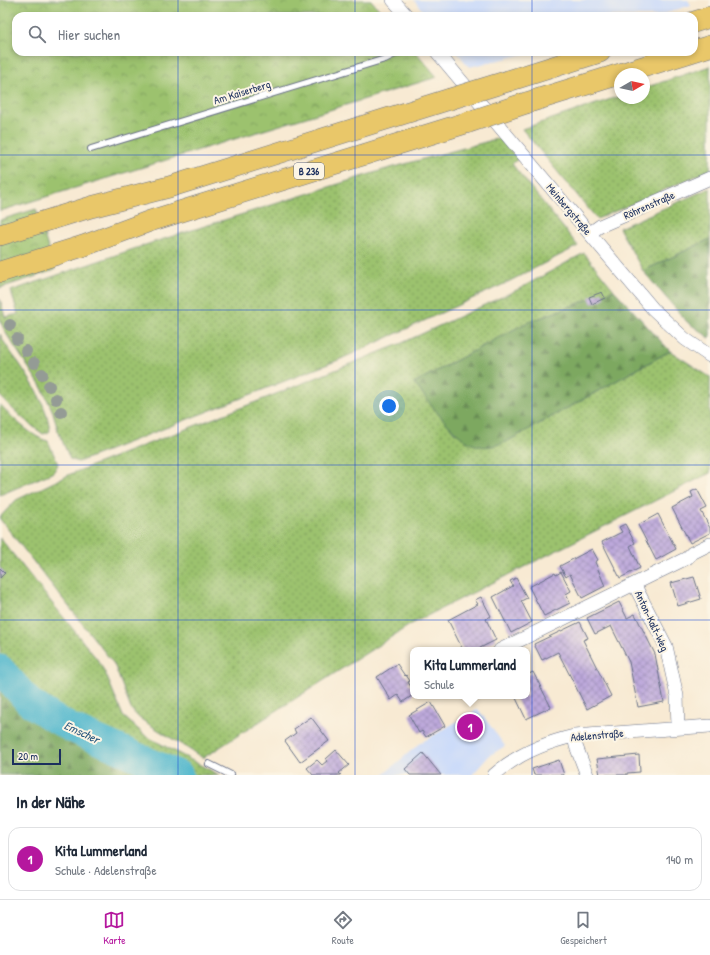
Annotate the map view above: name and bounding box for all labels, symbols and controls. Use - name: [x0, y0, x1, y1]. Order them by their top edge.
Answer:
- search box: [12, 12, 698, 56]
- icon: search: [26, 23, 48, 45]
- text: Hier suchen: [58, 24, 120, 45]
- north arrow: [614, 68, 650, 104]
- street label: Am Kaiserberg: [212, 77, 272, 107]
- road number: B 236: [294, 163, 324, 179]
- street label: Meinbergstraße: [543, 180, 595, 238]
- street label: Röhrenstraße: [621, 187, 677, 222]
- your location: [379, 396, 399, 416]
- street label: Anton-Kalt-Weg: [632, 588, 672, 654]
- popup: [410, 647, 530, 699]
- text: Kita Lummerland: [424, 654, 516, 675]
- text: Schule: [424, 675, 454, 693]
- pin: 1: [457, 712, 483, 742]
- water label: Emscher: [62, 716, 104, 748]
- street label: Adelenstraße: [570, 726, 625, 744]
- scale bar: [12, 747, 61, 766]
- text: 20 m: [18, 749, 38, 763]
- text: In der Nähe: [16, 790, 85, 813]
- text: Kita Lummerland: [55, 840, 147, 861]
- text: 1: [28, 850, 32, 868]
- text: 140 m: [666, 850, 693, 868]
- text: Schule · Adelenstraße: [55, 861, 157, 879]
- tab: Karte: [103, 909, 126, 947]
- tab: Route: [332, 909, 354, 947]
- tab: Gespeichert: [560, 909, 607, 947]

